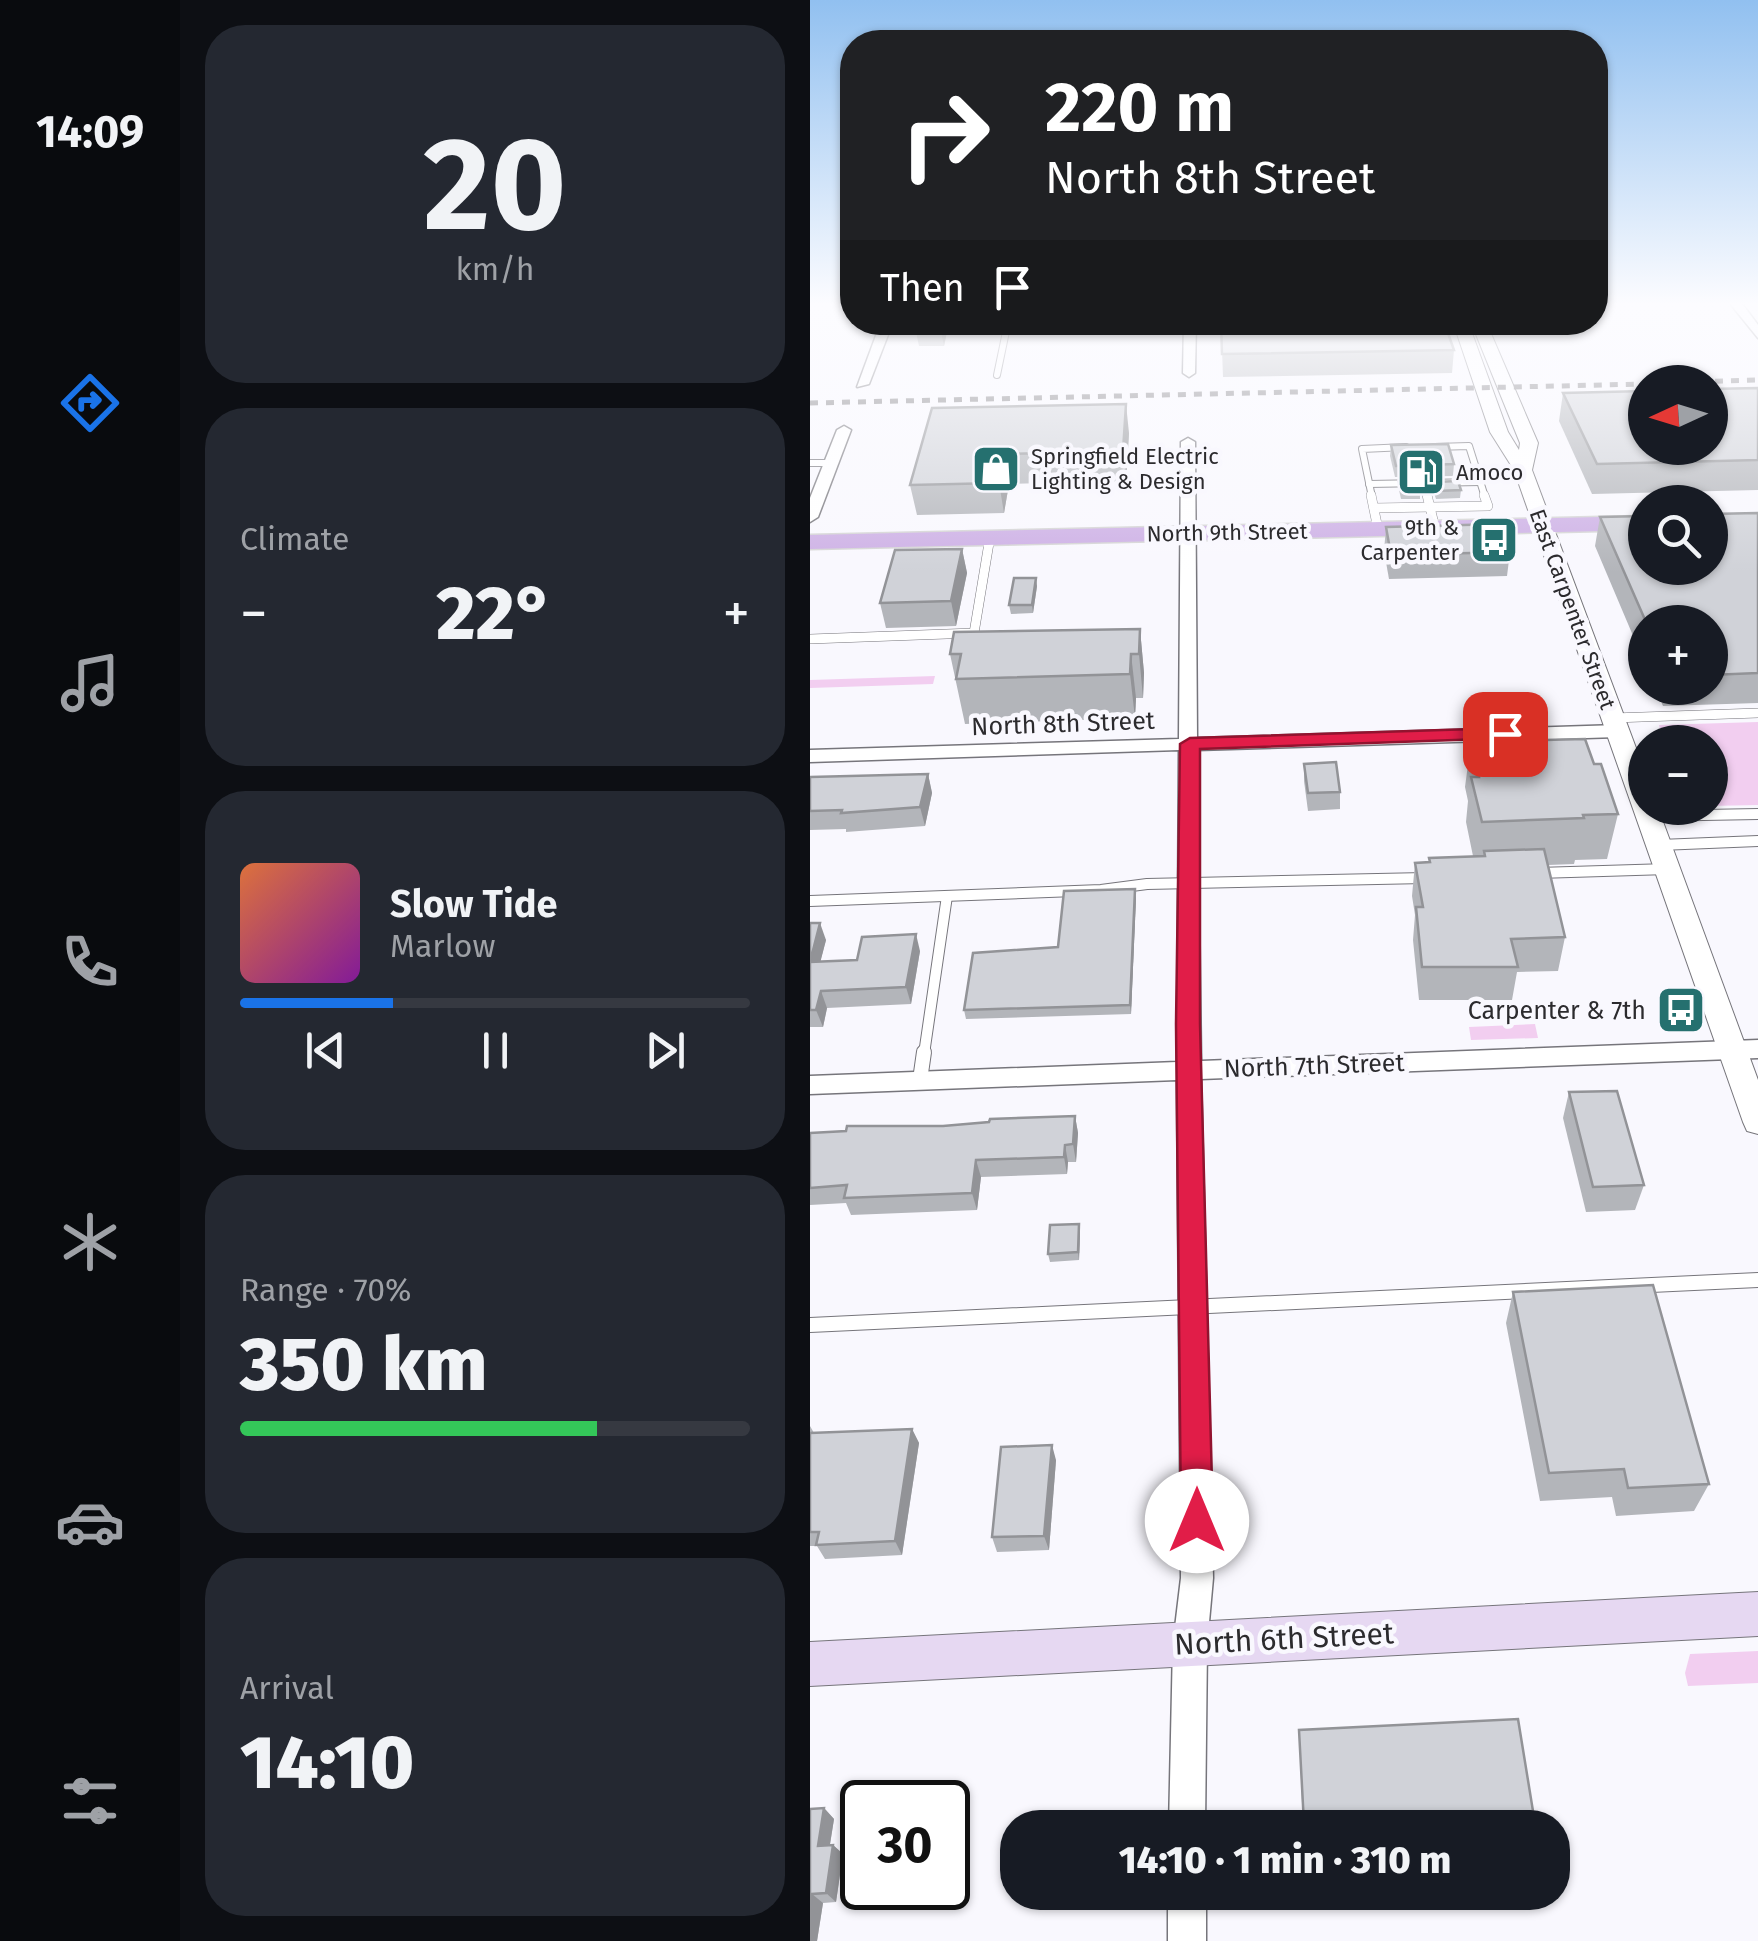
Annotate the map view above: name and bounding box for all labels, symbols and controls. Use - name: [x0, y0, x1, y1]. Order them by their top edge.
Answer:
- text: 220 m: [1045, 66, 1234, 150]
- icon: right: [880, 70, 1010, 200]
- text: 14:09: [36, 105, 144, 159]
- text: 20: [423, 107, 567, 263]
- text: North 8th Street: [1045, 151, 1375, 205]
- text: km/h: [455, 250, 535, 288]
- icon: arrive: [985, 260, 1040, 315]
- text: Then: [880, 265, 965, 311]
- north arrow: [1628, 365, 1728, 465]
- map controls: [1628, 365, 1728, 825]
- icon: directions: [55, 368, 125, 438]
- shop icon: Springfield Electric Lighting & Design: [970, 443, 1022, 495]
- place label: Springfield Electric Lighting & Design: [1031, 443, 1219, 495]
- fuel station icon: Amoco: [1395, 446, 1447, 498]
- place label: Amoco: [1456, 459, 1523, 486]
- button: search: [1628, 485, 1728, 585]
- street label: East Carpenter Street: [1524, 505, 1621, 713]
- place label: 9th & Carpenter: [1360, 514, 1460, 566]
- bus stop icon: 9th & Carpenter: [1468, 514, 1520, 566]
- street label: North 9th Street: [1146, 518, 1308, 547]
- text: Climate: [240, 520, 349, 558]
- text: 22°: [436, 569, 554, 659]
- text: −: [240, 581, 268, 647]
- text: +: [723, 581, 750, 647]
- button: +: [1628, 605, 1728, 705]
- icon: music: [55, 648, 125, 718]
- pin: [1463, 692, 1548, 777]
- street label: North 8th Street: [971, 706, 1156, 742]
- icon: arrive: [1478, 707, 1533, 762]
- button: −: [1628, 725, 1728, 825]
- text: Slow Tide: [390, 881, 558, 927]
- icon: phone: [55, 927, 125, 997]
- text: Marlow: [390, 927, 496, 965]
- bus stop icon: Carpenter & 7th: [1655, 984, 1707, 1036]
- place label: Carpenter & 7th: [1468, 996, 1646, 1026]
- icon: previous: [298, 1023, 353, 1078]
- icon: pause: [468, 1023, 523, 1078]
- icon: next: [638, 1023, 693, 1078]
- street label: North 7th Street: [1223, 1048, 1406, 1084]
- icon: climate: [55, 1207, 125, 1277]
- text: Range · 70%: [240, 1271, 412, 1309]
- text: 350 km: [240, 1320, 487, 1410]
- position arrow: [1145, 1469, 1249, 1573]
- icon: car: [55, 1487, 125, 1557]
- street label: North 6th Street: [1173, 1615, 1395, 1663]
- text: Arrival: [240, 1669, 334, 1707]
- text: 14:10: [240, 1718, 414, 1808]
- icon: filters: [55, 1766, 125, 1836]
- speed limit sign: 30: [840, 1780, 970, 1910]
- text: 14:10 · 1 min · 310 m: [1119, 1837, 1451, 1883]

